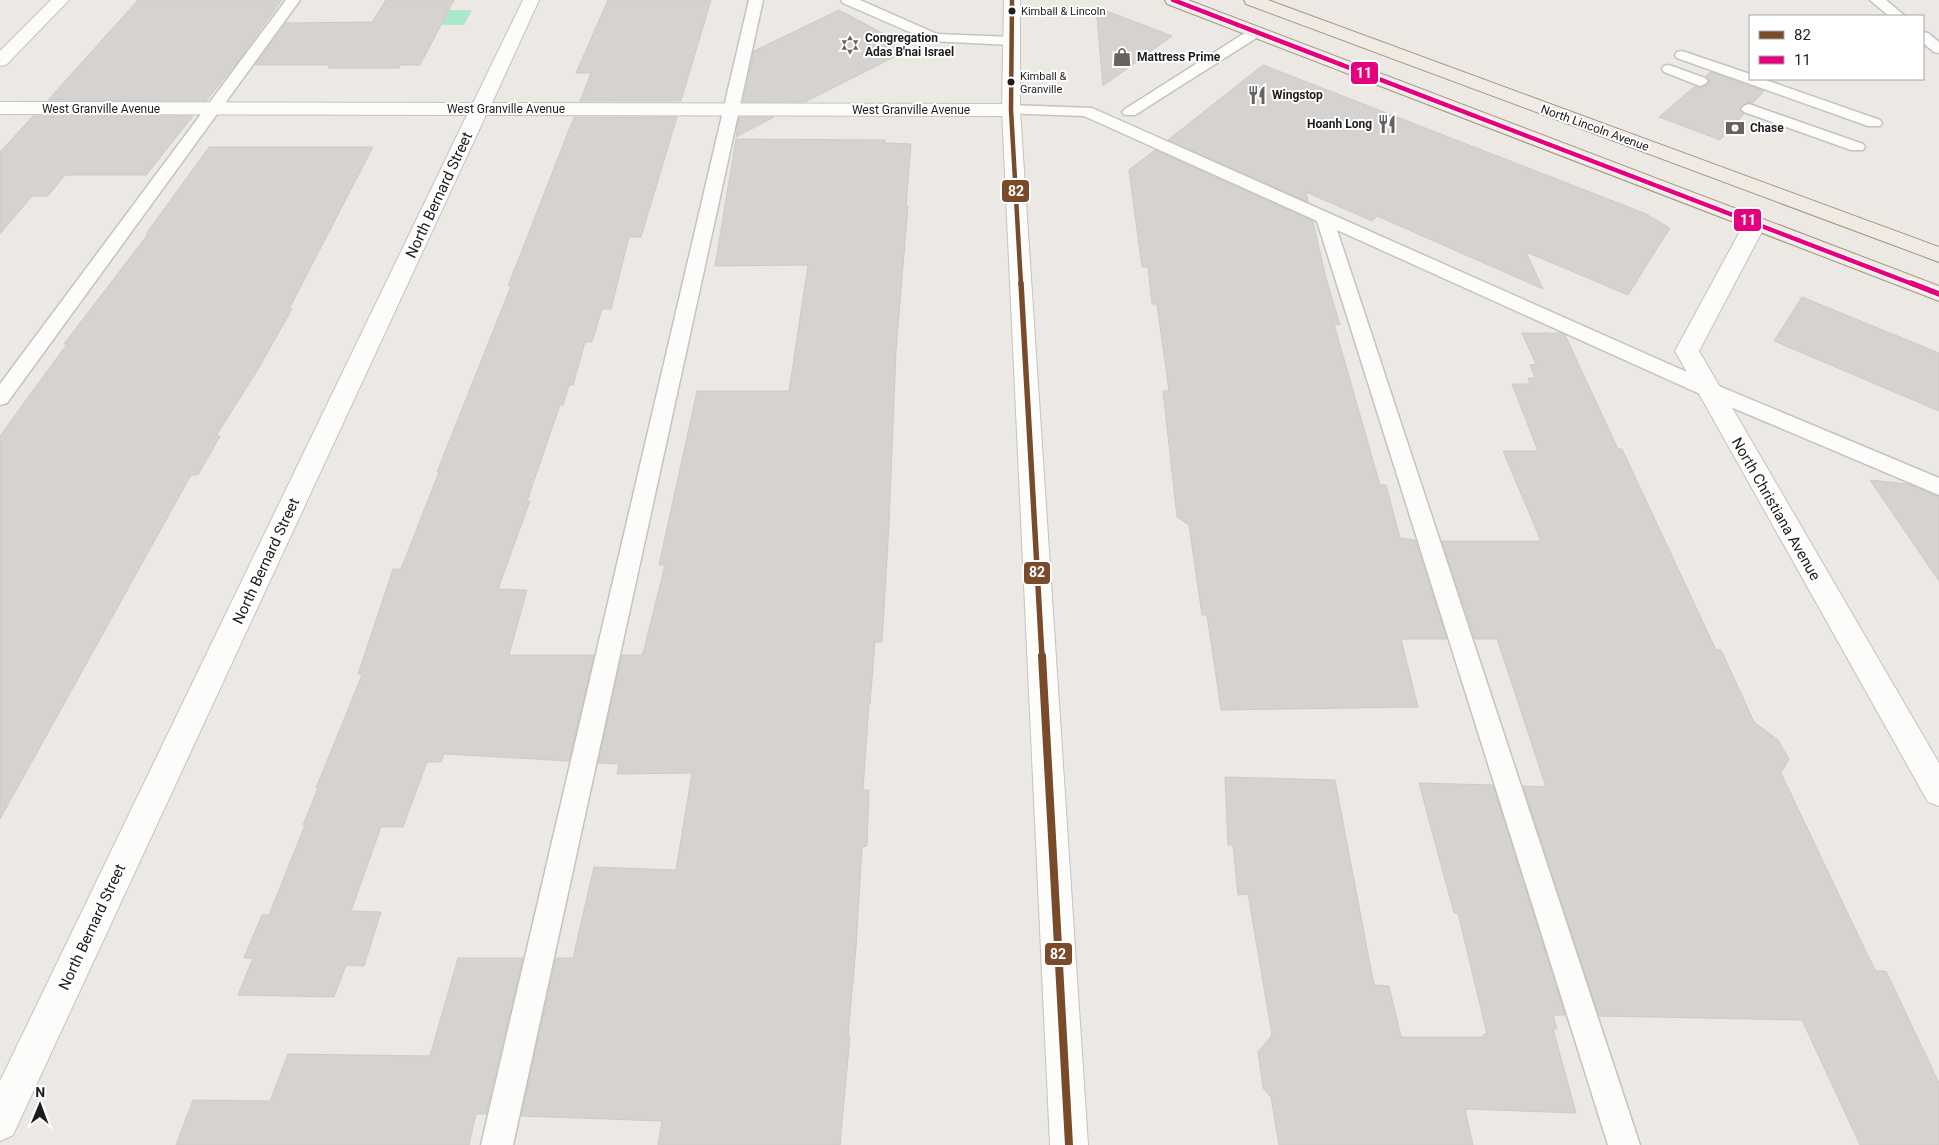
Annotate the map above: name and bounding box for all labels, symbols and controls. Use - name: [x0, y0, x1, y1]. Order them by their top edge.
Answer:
- place label: Kimball & Lincoln: [1021, 5, 1106, 18]
- marker: Kimball & Lincoln: [1007, 6, 1017, 16]
- legend: [1749, 15, 1924, 80]
- text: 82: [1794, 26, 1811, 44]
- place label: Congregation Adas B'nai Israel: [865, 31, 954, 59]
- synagogue icon: Congregation Adas B'nai Israel: [839, 34, 861, 56]
- shop icon: Mattress Prime: [1111, 46, 1133, 68]
- place label: Mattress Prime: [1137, 50, 1221, 64]
- text: 11: [1794, 51, 1811, 69]
- line badge: 11: [1350, 61, 1379, 85]
- text: 11: [1356, 65, 1372, 81]
- place label: Kimball & Granville: [1020, 70, 1066, 96]
- marker: Kimball & Granville: [1006, 77, 1016, 87]
- restaurant icon: Wingstop: [1246, 84, 1268, 106]
- place label: Wingstop: [1272, 88, 1323, 102]
- street label: West Granville Avenue: [42, 102, 160, 116]
- street label: West Granville Avenue: [447, 102, 565, 116]
- street label: North Lincoln Avenue: [1539, 102, 1651, 154]
- street label: West Granville Avenue: [852, 103, 970, 117]
- restaurant icon: Hoanh Long: [1376, 113, 1398, 135]
- place label: Hoanh Long: [1307, 117, 1372, 131]
- bank icon: Chase: [1724, 117, 1746, 139]
- place label: Chase: [1750, 121, 1784, 135]
- street label: North Bernard Street: [402, 129, 476, 261]
- line badge: 82: [1001, 179, 1030, 203]
- text: 82: [1008, 183, 1024, 199]
- line badge: 11: [1733, 208, 1762, 232]
- text: 11: [1740, 212, 1756, 228]
- street label: North Christiana Avenue: [1728, 434, 1824, 584]
- street label: North Bernard Street: [229, 495, 303, 627]
- line badge: 82: [1023, 561, 1051, 585]
- text: 82: [1029, 564, 1045, 580]
- street label: North Bernard Street: [55, 861, 129, 993]
- line badge: 82: [1044, 942, 1073, 966]
- text: 82: [1050, 946, 1066, 962]
- north arrow: [15, 1080, 65, 1130]
- text: N: [35, 1084, 45, 1100]

